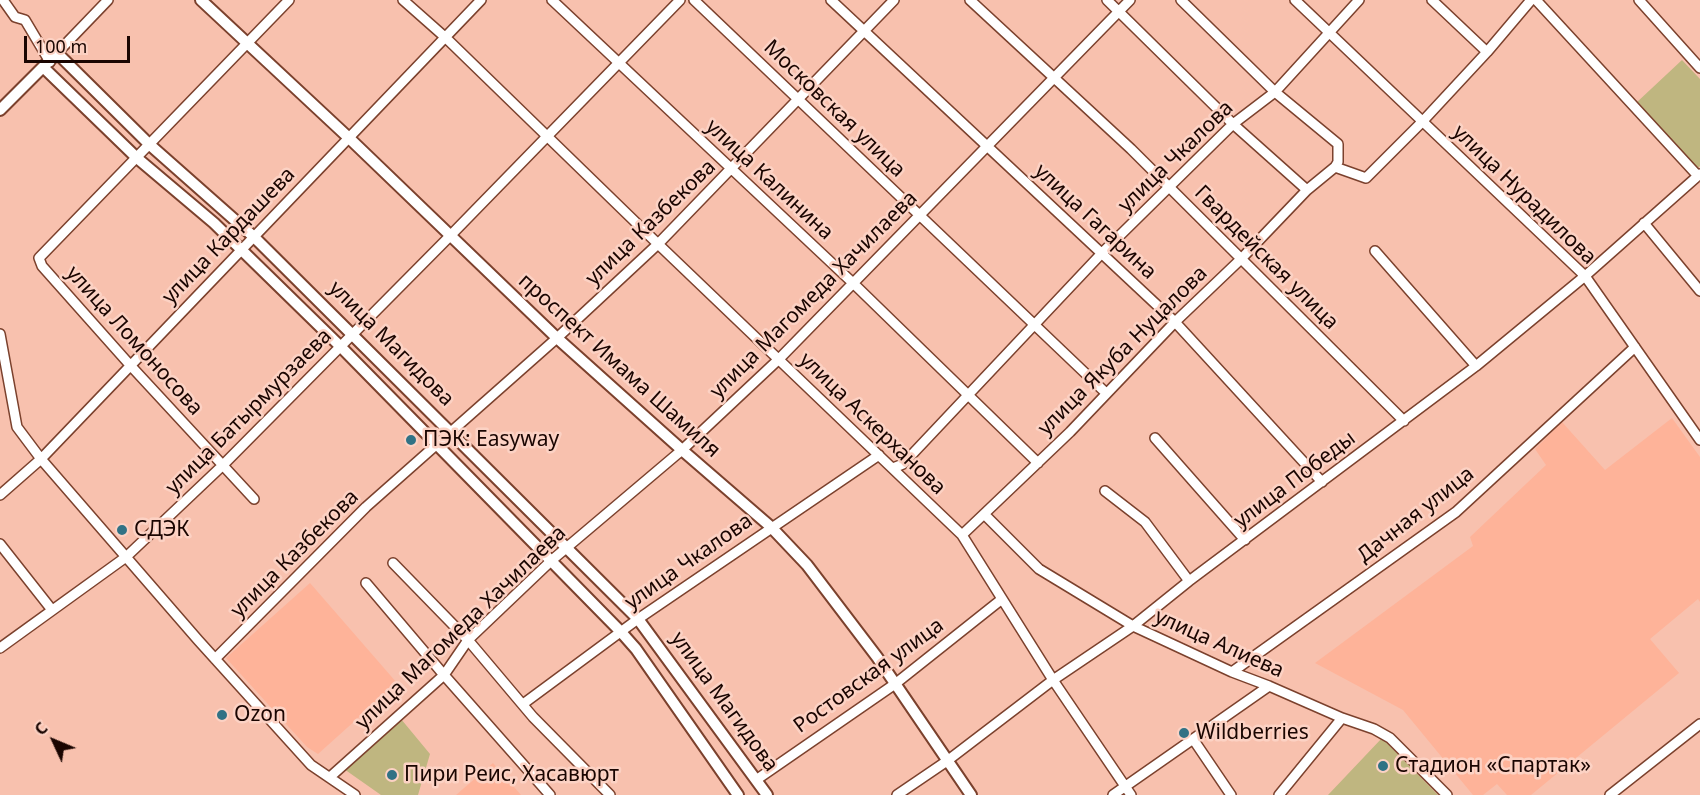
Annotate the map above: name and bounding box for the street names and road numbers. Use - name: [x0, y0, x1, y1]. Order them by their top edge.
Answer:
- street label: Московская улица: [758, 35, 910, 183]
- street label: улица Чкалова: [1113, 96, 1239, 218]
- street label: улица Калинина: [700, 114, 838, 246]
- street label: улица Нурадилова: [1447, 120, 1601, 270]
- street label: улица Казбекова: [581, 155, 721, 291]
- street label: улица Гагарина: [1029, 159, 1161, 285]
- street label: улица Кардашева: [157, 162, 301, 310]
- street label: Гвардейская улица: [1189, 181, 1343, 335]
- street label: улица Магомеда Хачилаева: [705, 186, 923, 404]
- street label: улица Ломоносова: [60, 261, 208, 421]
- street label: улица Якуба Нуцалова: [1033, 261, 1213, 441]
- street label: проспект Имама Шамиля: [513, 269, 725, 463]
- street label: улица Магидова: [323, 276, 459, 412]
- street label: улица Батырмурзаева: [161, 324, 337, 500]
- street label: улица Аскерханова: [793, 348, 951, 500]
- street label: улица Победы: [1229, 426, 1361, 534]
- street label: Дачная улица: [1353, 462, 1479, 568]
- street label: улица Казбекова: [226, 485, 364, 623]
- street label: улица Чкалова: [620, 509, 758, 615]
- street label: улица Магомеда Хачилаева: [351, 521, 571, 735]
- street label: улица Алиева: [1150, 604, 1288, 684]
- street label: Ростовская улица: [789, 613, 949, 739]
- street label: улица Магидова: [665, 627, 783, 777]

